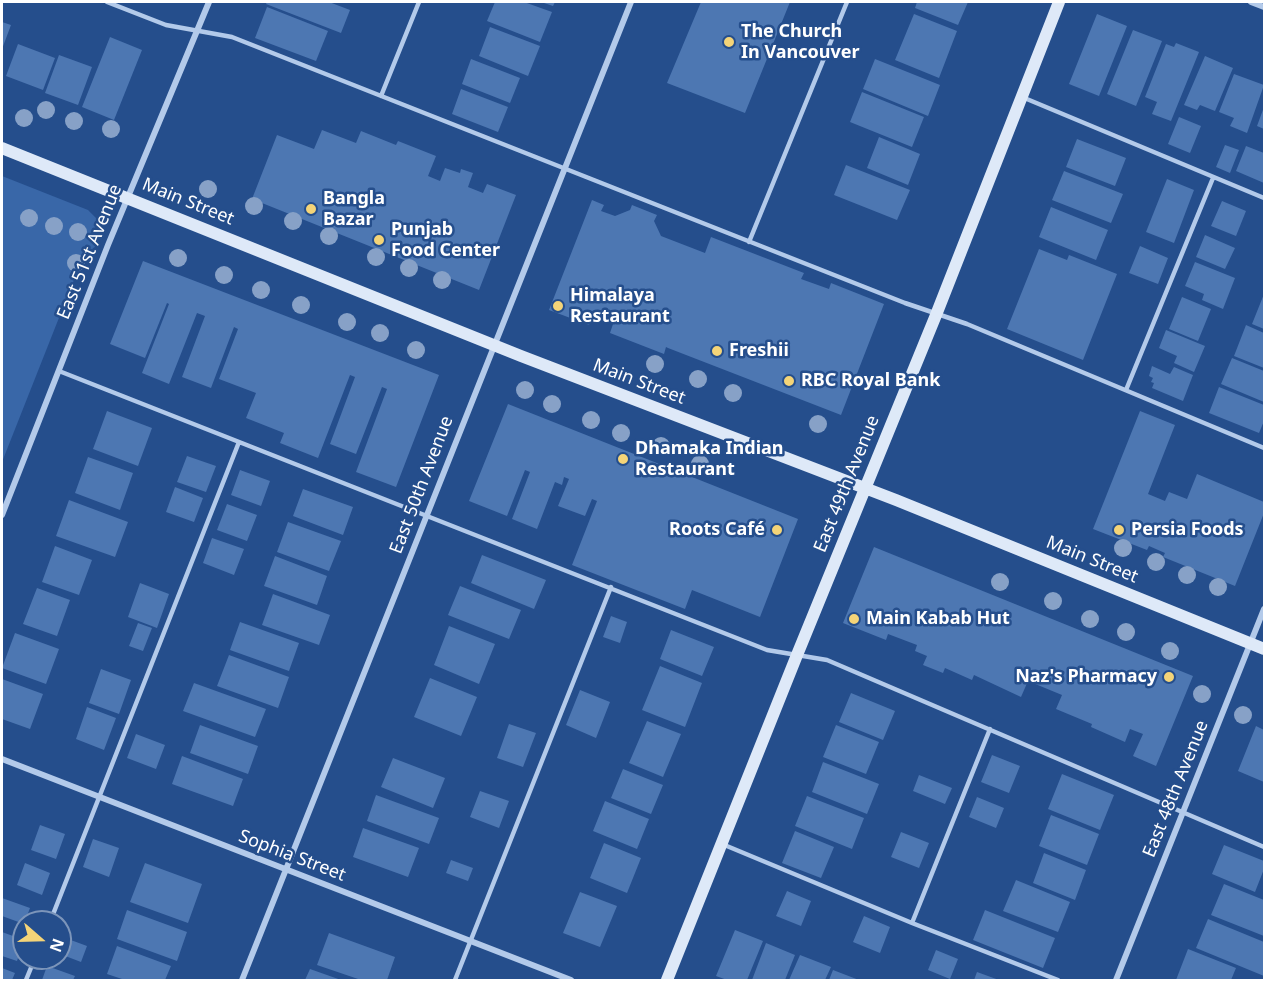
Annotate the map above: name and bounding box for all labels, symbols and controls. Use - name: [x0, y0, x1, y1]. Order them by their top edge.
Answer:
- place label: The Church In Vancouver: [741, 21, 860, 63]
- marker: The Church In Vancouver: [722, 35, 736, 49]
- street label: Main Street: [139, 174, 237, 230]
- street label: East 51st Avenue: [53, 181, 127, 323]
- place label: Bangla Bazar: [323, 188, 385, 230]
- marker: Bangla Bazar: [304, 202, 318, 216]
- place label: Punjab Food Center: [391, 219, 500, 262]
- marker: Punjab Food Center: [372, 233, 386, 247]
- place label: Himalaya Restaurant: [570, 285, 670, 328]
- marker: Himalaya Restaurant: [551, 299, 565, 313]
- place label: Freshii: [729, 340, 789, 362]
- marker: Freshii: [710, 344, 724, 358]
- street label: Main Street: [590, 355, 688, 409]
- place label: RBC Royal Bank: [801, 370, 940, 392]
- marker: RBC Royal Bank: [782, 374, 796, 388]
- street label: East 49th Avenue: [810, 412, 884, 556]
- street label: East 50th Avenue: [386, 413, 458, 557]
- place label: Dhamaka Indian Restaurant: [635, 438, 784, 480]
- marker: Dhamaka Indian Restaurant: [616, 452, 630, 466]
- place label: Roots Café: [669, 519, 765, 541]
- place label: Persia Foods: [1131, 519, 1244, 541]
- marker: Roots Café: [770, 523, 784, 537]
- marker: Persia Foods: [1112, 523, 1126, 537]
- street label: Main Street: [1043, 532, 1141, 588]
- place label: Main Kabab Hut: [866, 608, 1010, 630]
- marker: Main Kabab Hut: [847, 612, 861, 626]
- place label: Naz's Pharmacy: [1015, 666, 1157, 688]
- marker: Naz's Pharmacy: [1162, 670, 1176, 684]
- street label: East 48th Avenue: [1139, 717, 1213, 861]
- street label: Sophia Street: [236, 826, 348, 886]
- north arrow: [12, 910, 72, 970]
- text: N: [44, 936, 70, 955]

